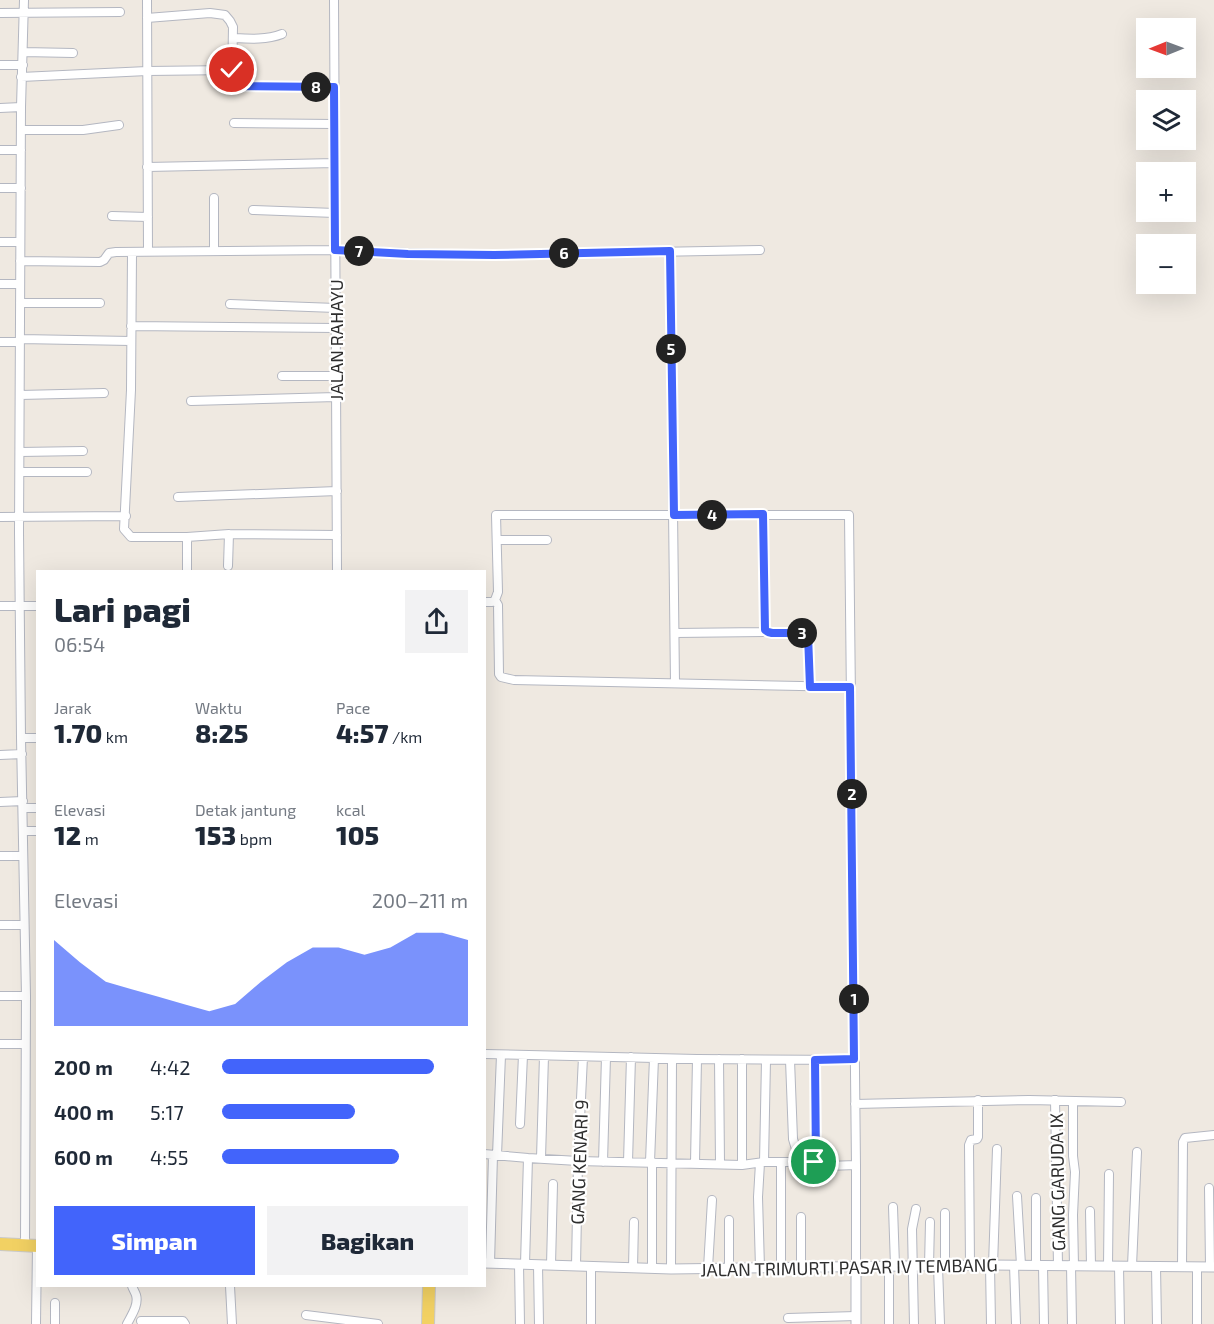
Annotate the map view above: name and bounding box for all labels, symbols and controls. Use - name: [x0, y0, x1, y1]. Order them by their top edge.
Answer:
- north arrow: [1136, 18, 1196, 78]
- map controls: [1136, 18, 1196, 294]
- pin: [206, 44, 257, 95]
- icon: check: [215, 53, 248, 86]
- pin: 8: [301, 72, 331, 102]
- text: 8: [311, 77, 321, 96]
- button: layers: [1136, 90, 1196, 150]
- button: +: [1136, 162, 1196, 222]
- button: −: [1136, 234, 1196, 294]
- pin: 7: [344, 236, 374, 266]
- pin: 6: [549, 238, 579, 268]
- text: 7: [355, 241, 363, 260]
- text: 6: [559, 243, 569, 262]
- street label: JALAN RAHAYU: [325, 279, 347, 401]
- pin: 5: [656, 334, 686, 364]
- text: 5: [667, 339, 675, 358]
- pin: 4: [697, 500, 727, 530]
- text: 4: [707, 505, 717, 524]
- text: Lari pagi: [54, 589, 191, 629]
- button: share: [405, 590, 468, 653]
- pin: 3: [787, 618, 817, 648]
- text: 3: [797, 623, 807, 642]
- text: 06:54: [54, 632, 105, 656]
- text: Jarak: [54, 698, 92, 717]
- text: Waktu: [195, 698, 242, 717]
- text: Pace: [336, 698, 370, 717]
- text: 1.70: [54, 717, 102, 748]
- text: 8:25: [195, 717, 248, 748]
- text: 4:57: [336, 717, 388, 748]
- text: km: [102, 727, 128, 746]
- text: /km: [388, 727, 422, 746]
- pin: 2: [837, 779, 867, 809]
- text: 2: [847, 784, 857, 803]
- text: Elevasi: [54, 800, 106, 819]
- text: Detak jantung: [195, 800, 296, 819]
- text: kcal: [336, 800, 365, 819]
- text: 12: [54, 819, 81, 850]
- text: 153: [195, 819, 236, 850]
- text: 105: [336, 819, 379, 850]
- text: m: [81, 829, 99, 848]
- text: bpm: [236, 829, 272, 848]
- text: Elevasi: [54, 888, 118, 912]
- text: 200–211 m: [372, 888, 468, 912]
- pin: 1: [839, 984, 869, 1014]
- text: 1: [851, 989, 857, 1008]
- text: 200 m: [54, 1055, 113, 1079]
- text: 4:42: [150, 1055, 191, 1079]
- street label: GANG KENARI 9: [566, 1099, 592, 1225]
- text: 400 m: [54, 1100, 114, 1124]
- text: 5:17: [150, 1100, 184, 1124]
- street label: GANG GARUDA IX: [1045, 1113, 1069, 1251]
- pin: [788, 1136, 839, 1187]
- text: 600 m: [54, 1145, 113, 1169]
- text: 4:55: [150, 1145, 188, 1169]
- icon: arrive: [797, 1145, 830, 1178]
- button: Simpan: [54, 1206, 255, 1275]
- button: Bagikan: [267, 1206, 468, 1275]
- street label: JALAN TRIMURTI PASAR IV TEMBANG: [700, 1253, 998, 1281]

